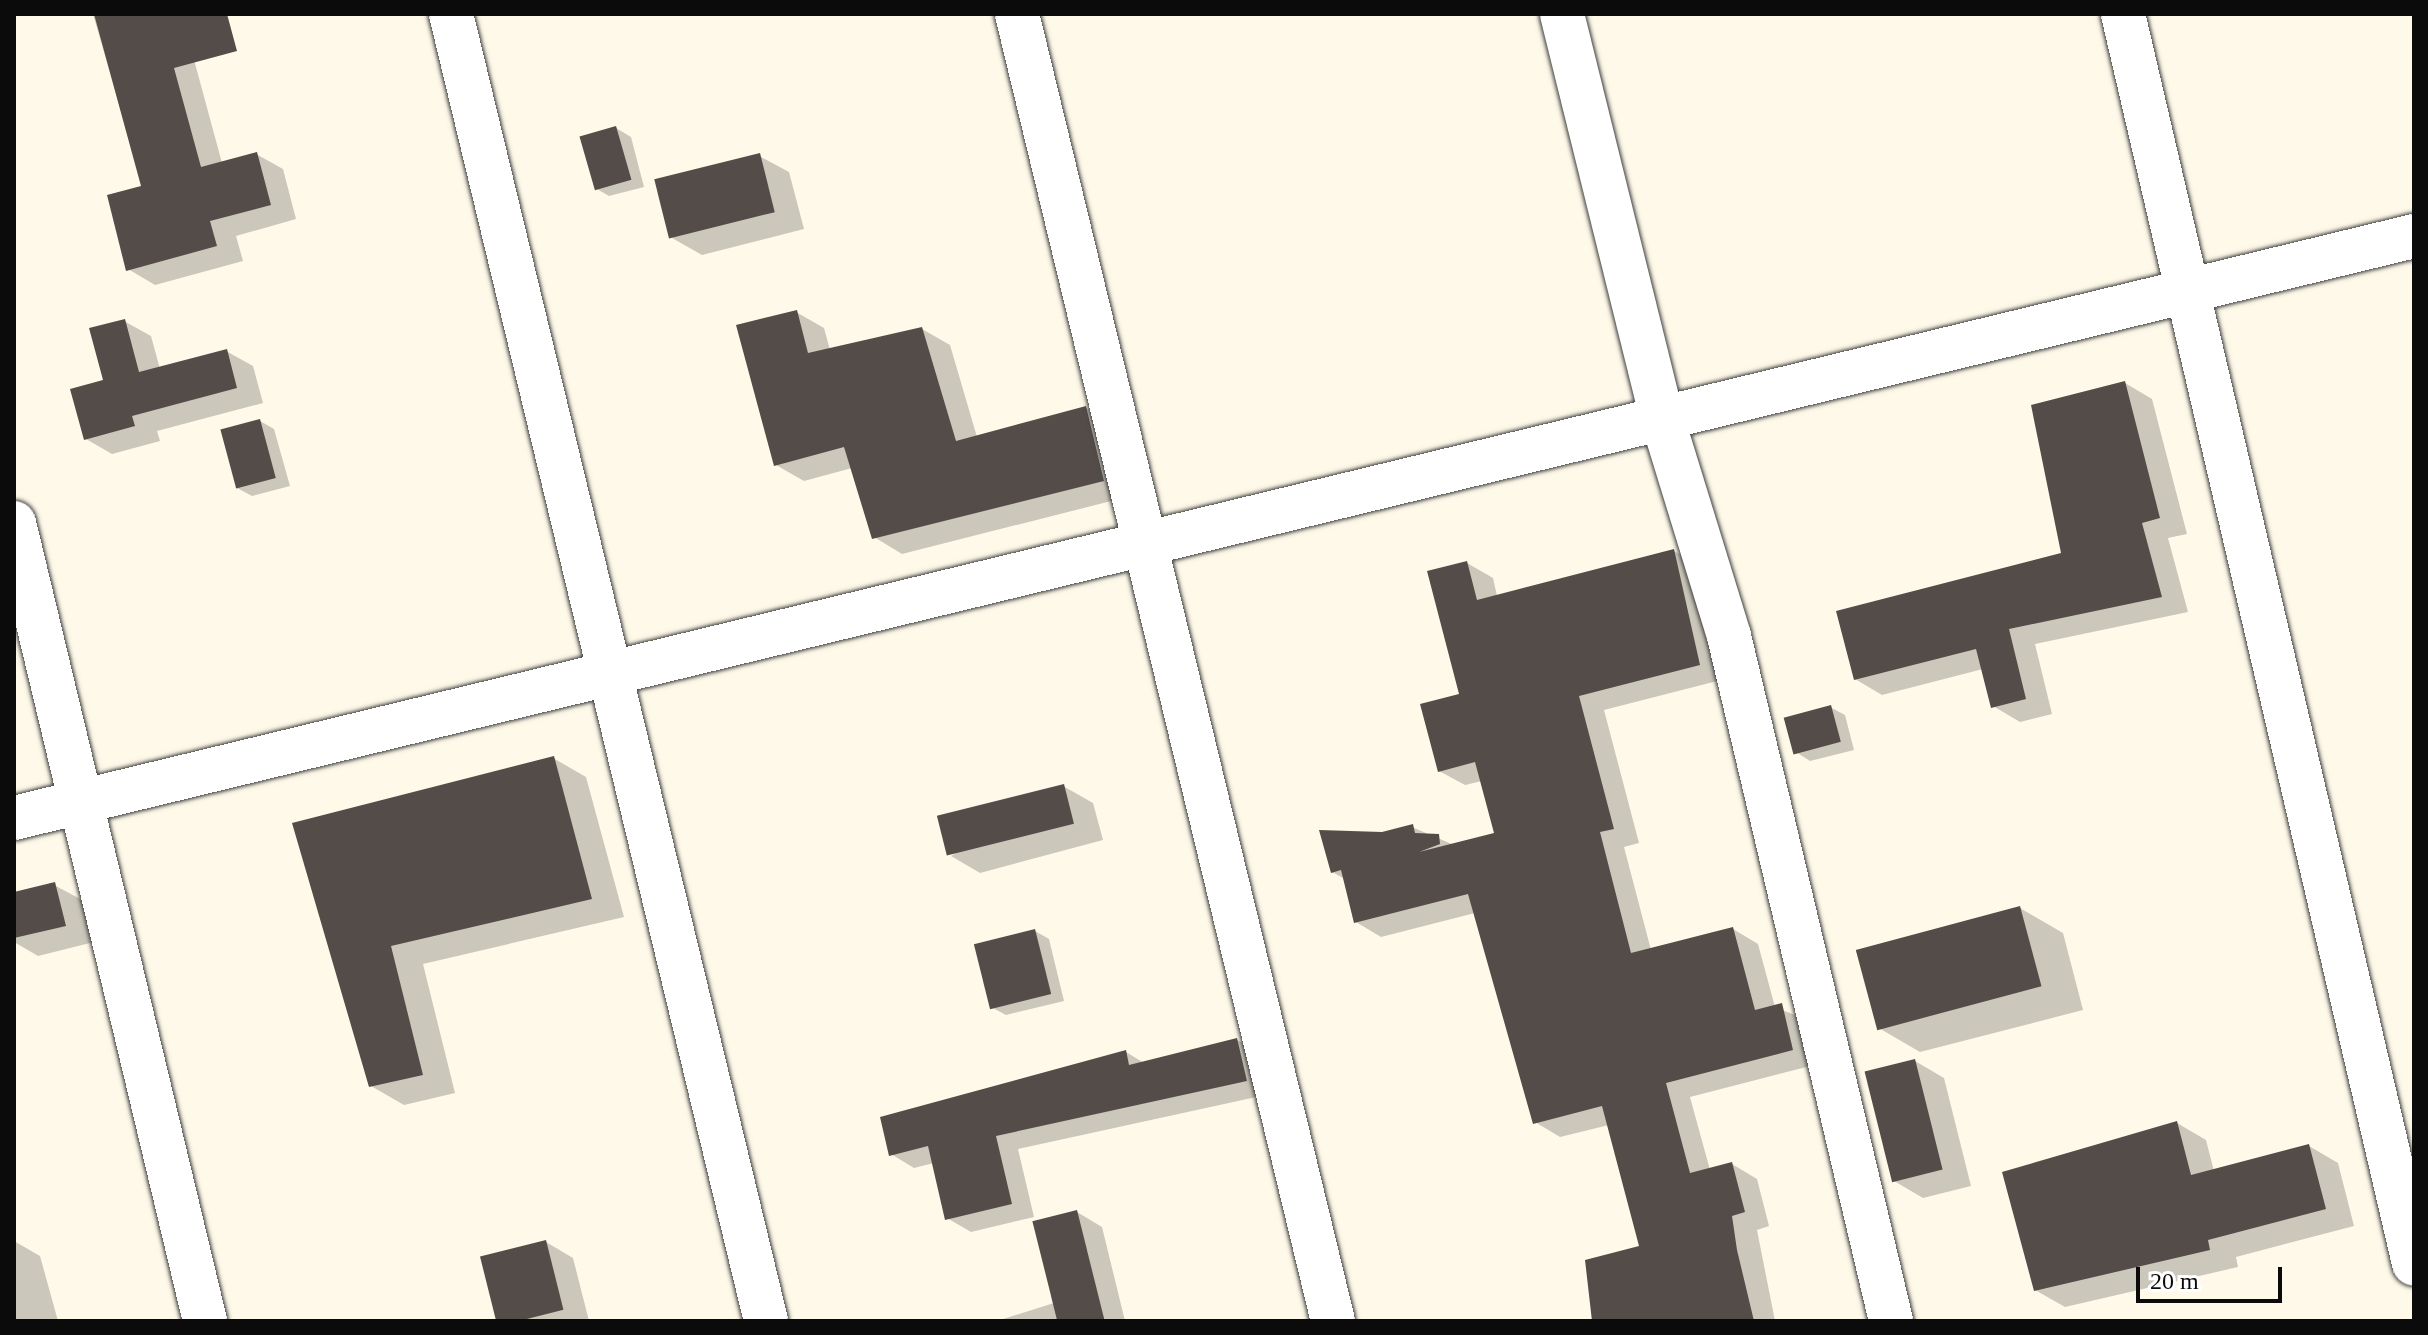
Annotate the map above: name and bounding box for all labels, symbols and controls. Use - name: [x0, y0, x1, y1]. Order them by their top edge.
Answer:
- scale bar: [2140, 1251, 2286, 1301]
- text: 20 m: [2150, 1268, 2199, 1294]

